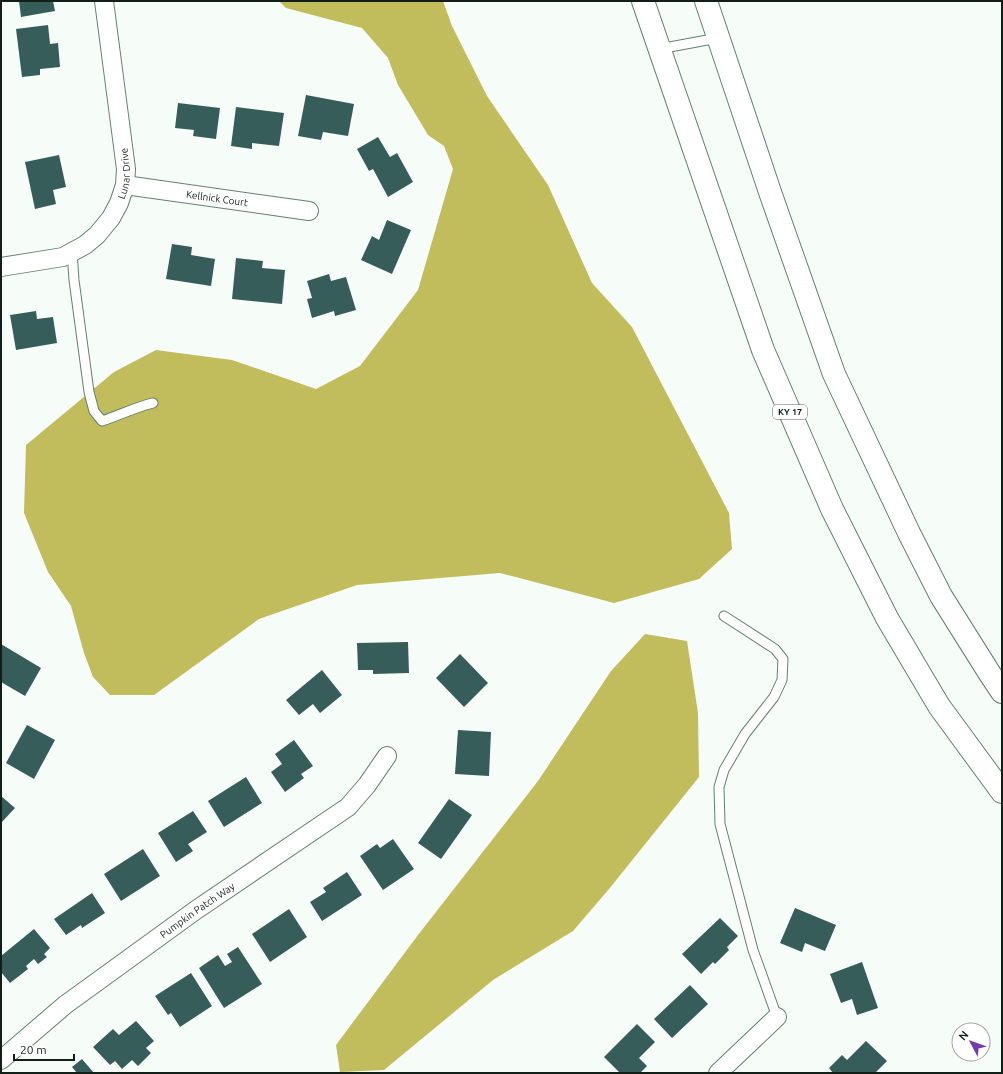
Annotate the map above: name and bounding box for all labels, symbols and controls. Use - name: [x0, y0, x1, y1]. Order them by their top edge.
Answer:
- street label: Lunar Drive: [116, 147, 132, 200]
- street label: Kellnick Court: [185, 189, 249, 208]
- road number: KY 17: [773, 405, 807, 419]
- street label: Pumpkin Patch Way: [158, 881, 237, 940]
- north arrow: [951, 1022, 991, 1062]
- text: N: [956, 1028, 971, 1042]
- scale bar: [14, 1036, 74, 1062]
- text: 20 m: [20, 1043, 47, 1056]

